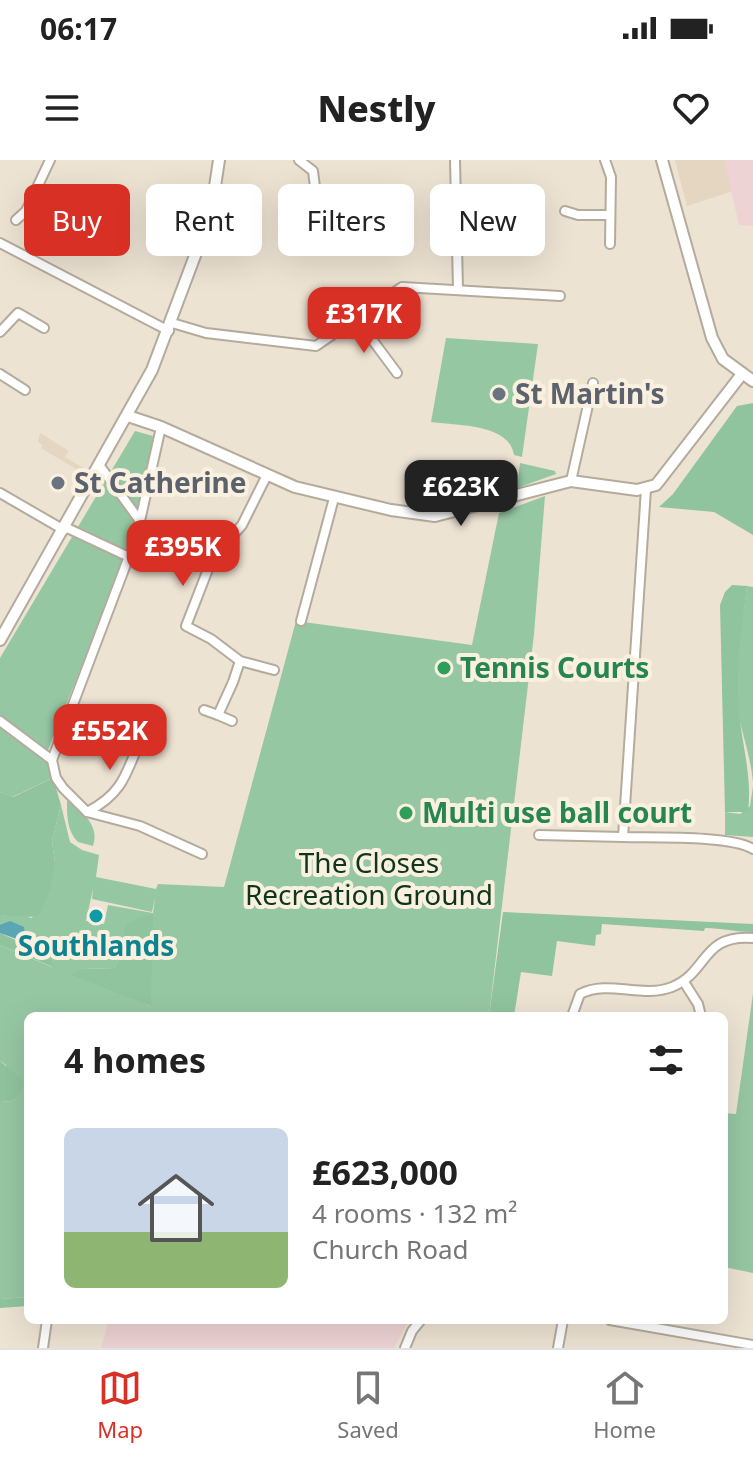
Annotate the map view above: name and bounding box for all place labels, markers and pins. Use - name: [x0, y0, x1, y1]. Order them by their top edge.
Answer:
- pin: £317K: [308, 287, 420, 355]
- place label: St Martin's: [515, 374, 665, 412]
- marker: St Martin's: [490, 385, 508, 403]
- pin: £623K: [405, 460, 517, 528]
- place label: St Catherine: [74, 463, 246, 501]
- marker: St Catherine: [49, 474, 67, 492]
- pin: £395K: [127, 520, 239, 588]
- place label: Tennis Courts: [460, 648, 649, 686]
- marker: Tennis Courts: [435, 659, 453, 677]
- pin: £552K: [54, 704, 166, 772]
- place label: Multi use ball court: [422, 793, 692, 831]
- marker: Multi use ball court: [397, 804, 415, 822]
- marker: Southlands: [87, 907, 105, 925]
- place label: Southlands: [18, 926, 174, 964]

